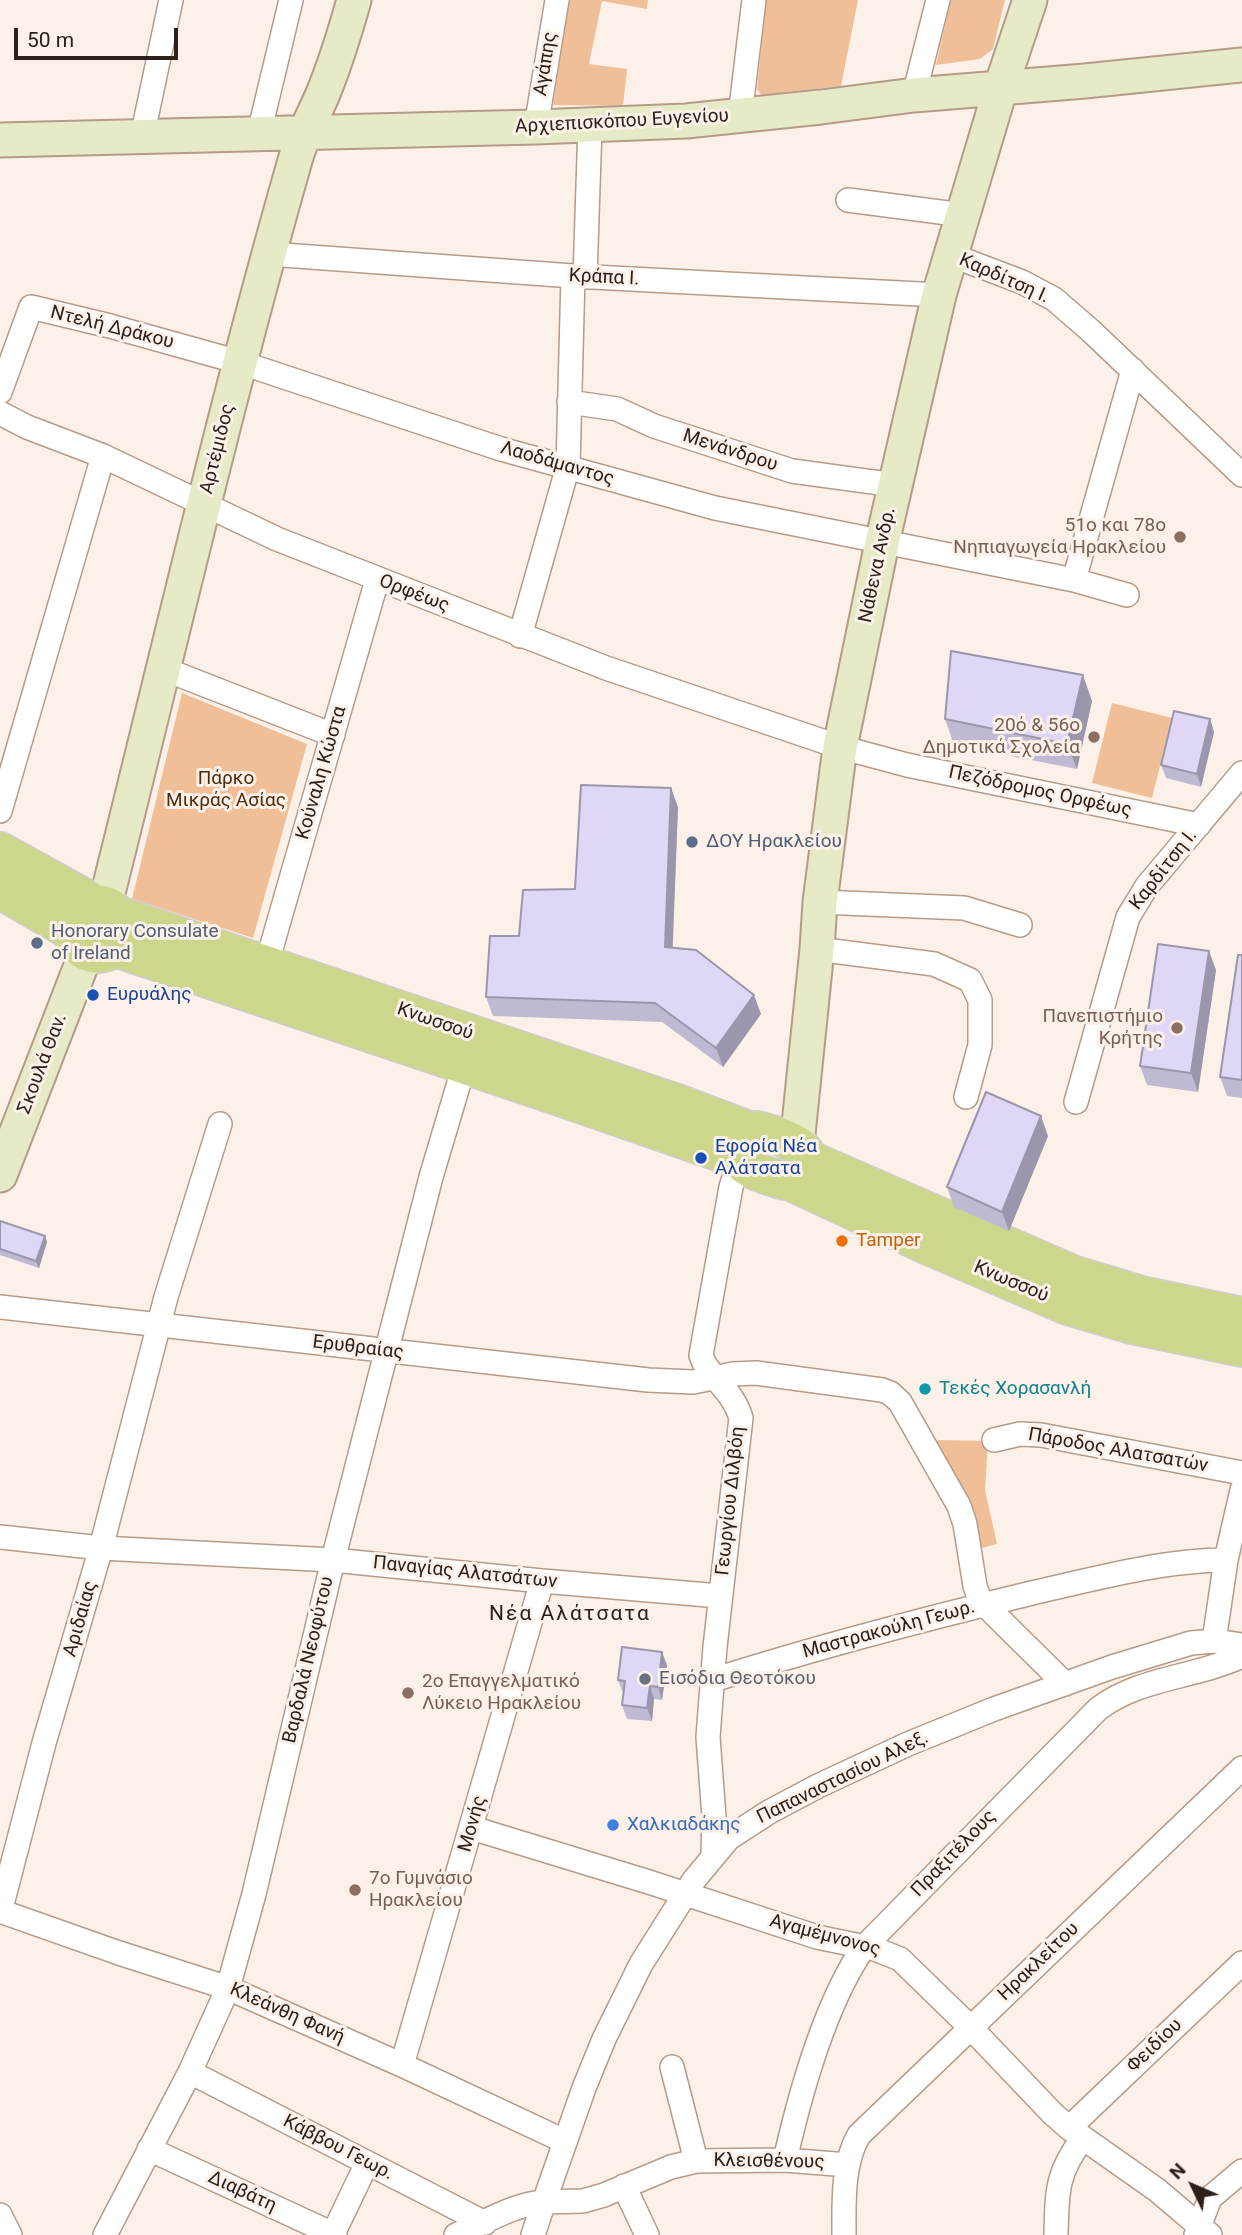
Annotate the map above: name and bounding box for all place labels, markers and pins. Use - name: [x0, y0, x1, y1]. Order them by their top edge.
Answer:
- place label: 51ο και 78ο Νηπιαγωγεία Ηρακλείου: [953, 515, 1166, 559]
- marker: 51ο και 78ο Νηπιαγωγεία Ηρακλείου: [1172, 529, 1188, 545]
- place label: 20ό & 56ο Δημοτικά Σχολεία: [922, 715, 1080, 759]
- marker: 20ό & 56ο Δημοτικά Σχολεία: [1086, 729, 1102, 745]
- place label: ΔΟΥ Ηρακλείου: [706, 831, 842, 853]
- marker: ΔΟΥ Ηρακλείου: [684, 834, 700, 850]
- place label: Honorary Consulate of Ireland: [51, 921, 219, 965]
- marker: Honorary Consulate of Ireland: [29, 935, 45, 951]
- place label: Ευρυάλης: [107, 984, 191, 1006]
- marker: Ευρυάλης: [85, 987, 101, 1003]
- place label: Πανεπιστήμιο Κρήτης: [1043, 1006, 1163, 1050]
- marker: Πανεπιστήμιο Κρήτης: [1169, 1020, 1185, 1036]
- place label: Εφορία Νέα Αλάτσατα: [715, 1136, 817, 1180]
- marker: Εφορία Νέα Αλάτσατα: [693, 1150, 709, 1166]
- place label: Tamper: [856, 1230, 920, 1252]
- marker: Tamper: [834, 1233, 850, 1249]
- place label: Τεκές Χορασανλή: [939, 1378, 1091, 1400]
- marker: Τεκές Χορασανλή: [917, 1381, 933, 1397]
- place label: Εισόδια Θεοτόκου: [659, 1668, 816, 1690]
- place label: 2ο Επαγγελματικό Λύκειο Ηρακλείου: [422, 1671, 581, 1715]
- marker: Εισόδια Θεοτόκου: [637, 1671, 653, 1687]
- marker: 2ο Επαγγελματικό Λύκειο Ηρακλείου: [400, 1685, 416, 1701]
- place label: Χαλκιαδάκης: [627, 1814, 740, 1836]
- marker: Χαλκιαδάκης: [605, 1817, 621, 1833]
- place label: 7o Γυμνάσιο Ηρακλείου: [369, 1868, 473, 1912]
- marker: 7o Γυμνάσιο Ηρακλείου: [347, 1882, 363, 1898]

